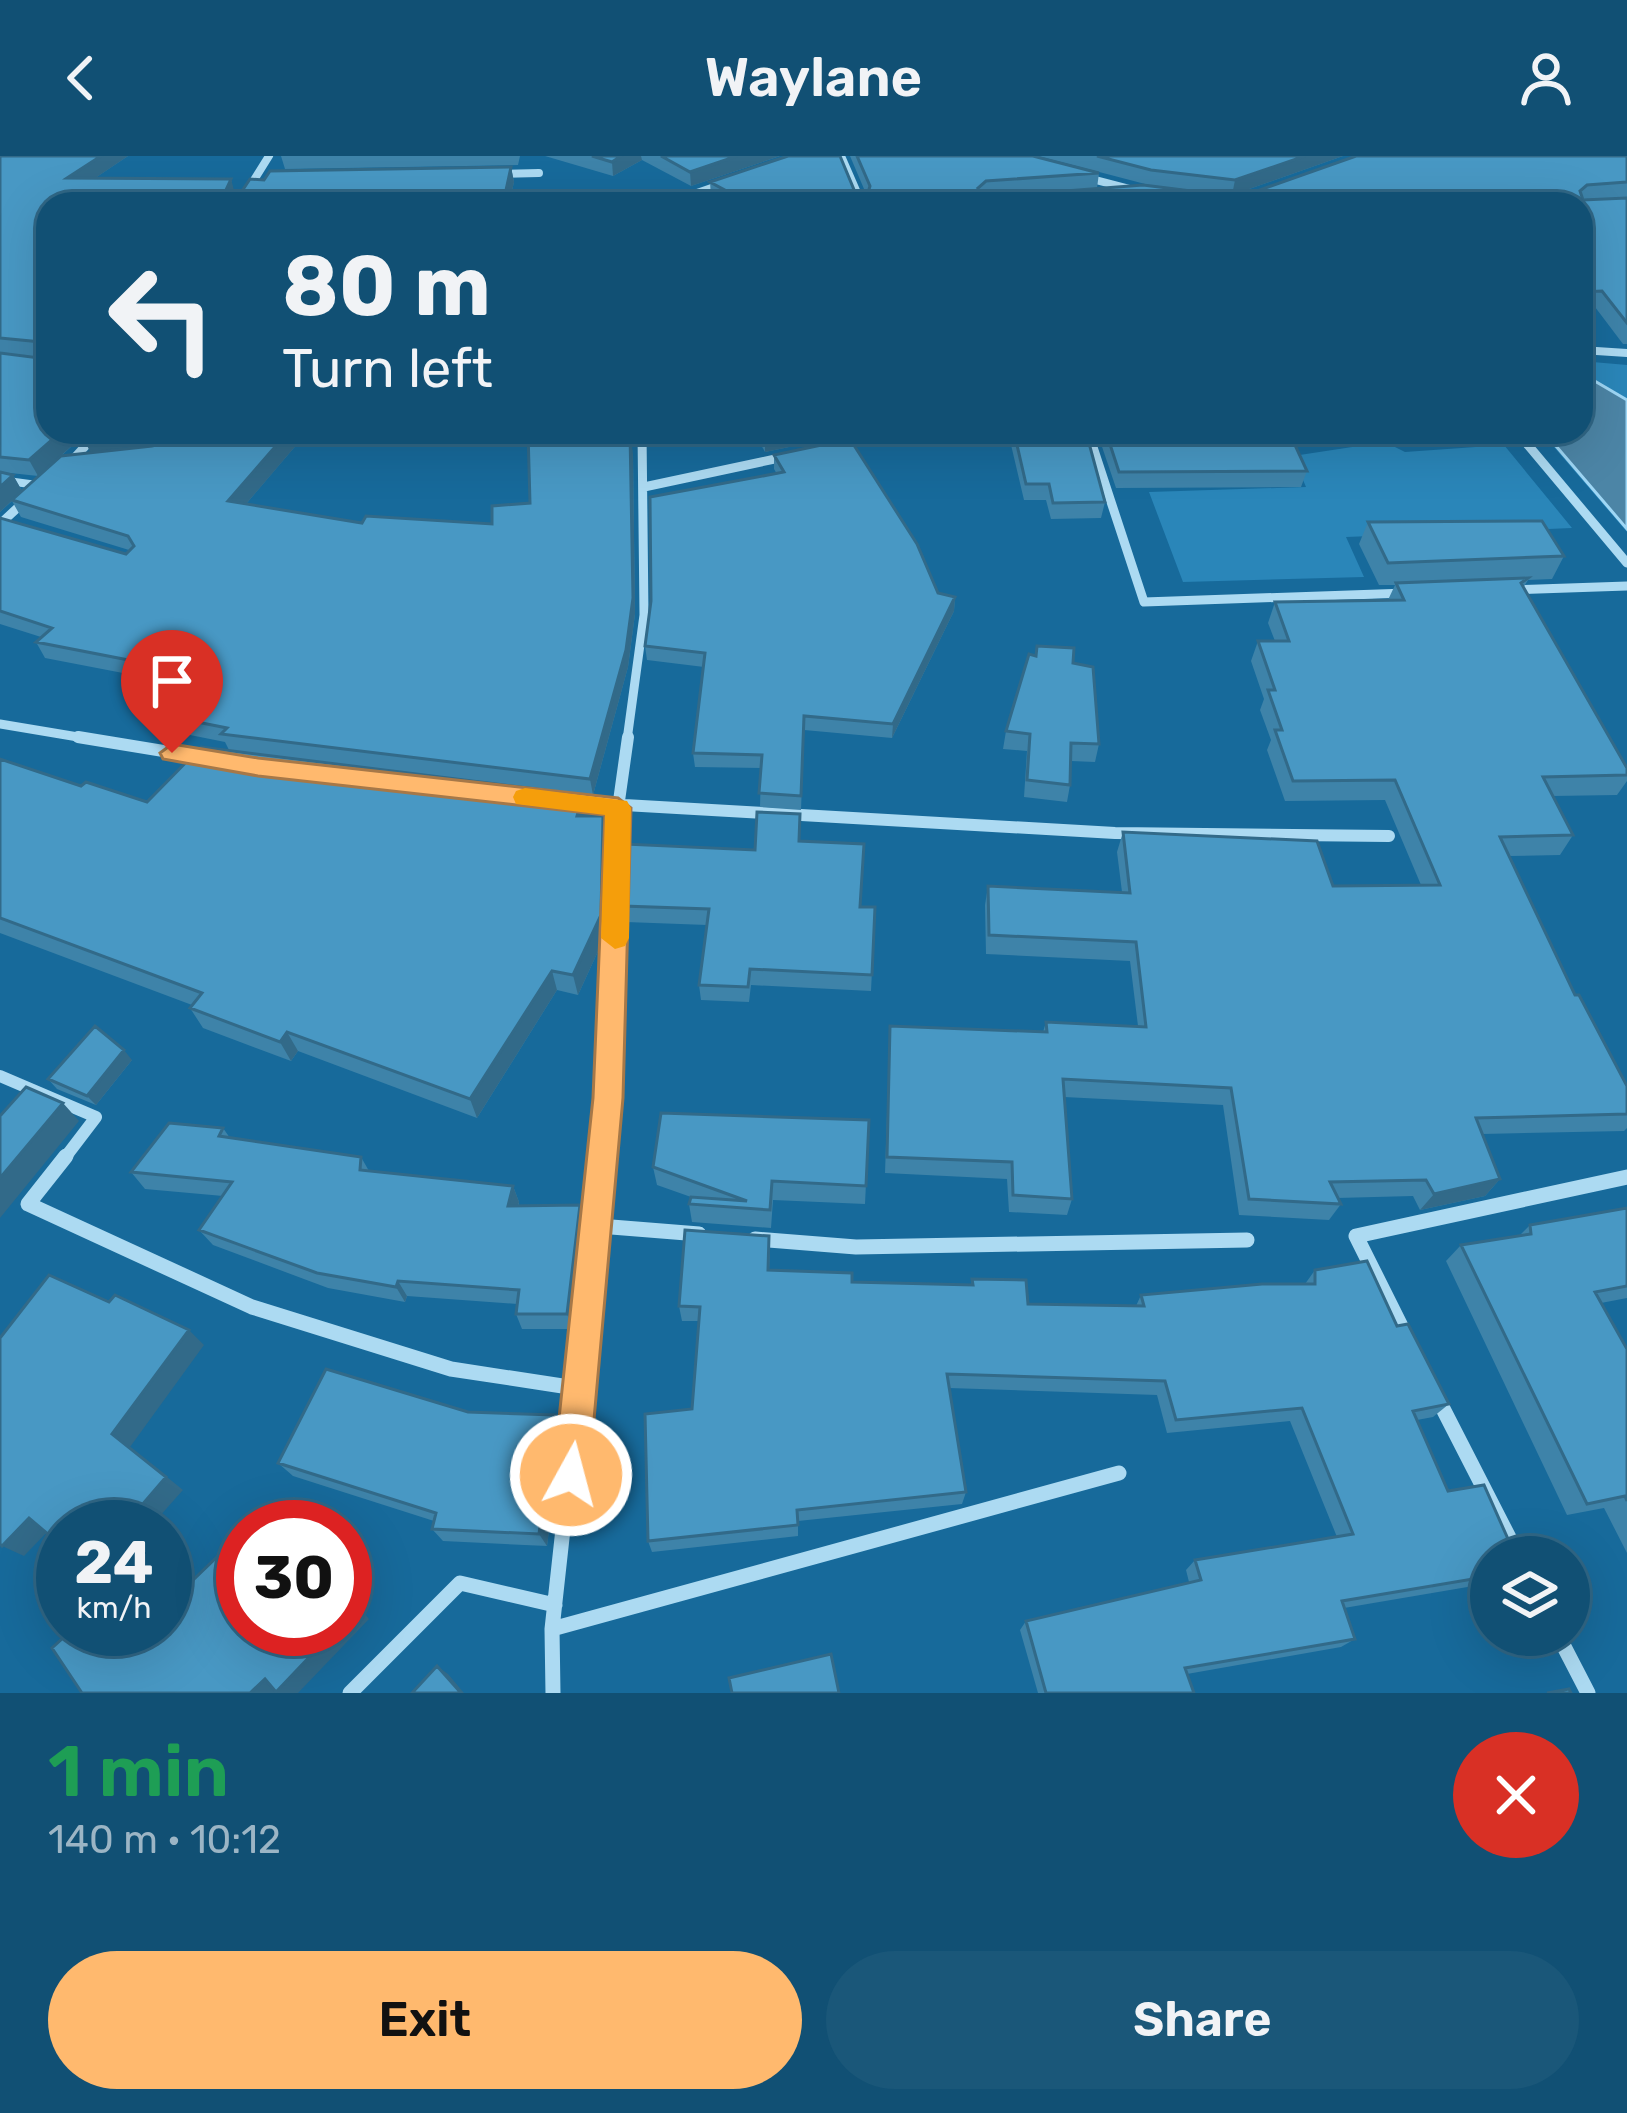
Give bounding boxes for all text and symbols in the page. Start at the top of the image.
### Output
icon: back [48,45,114,111]
icon: person [1513,45,1579,111]
text: Waylane [705,46,922,110]
text: 80 m [282,236,491,336]
icon: left [84,240,240,396]
text: Turn left [282,337,493,401]
pin [121,630,223,753]
icon: arrive [139,648,205,714]
position arrow [508,1412,634,1538]
speed limit sign: 30 [216,1500,372,1656]
text: 24 [74,1527,154,1598]
map controls [1470,1536,1590,1656]
button: layers [1470,1536,1590,1656]
text: km/h [77,1590,151,1626]
text: 1 min [48,1729,229,1814]
button: close [1453,1732,1579,1858]
text: 140 m · 10:12 [48,1817,281,1863]
button: Exit [48,1951,802,2089]
button: Share [826,1951,1579,2089]

